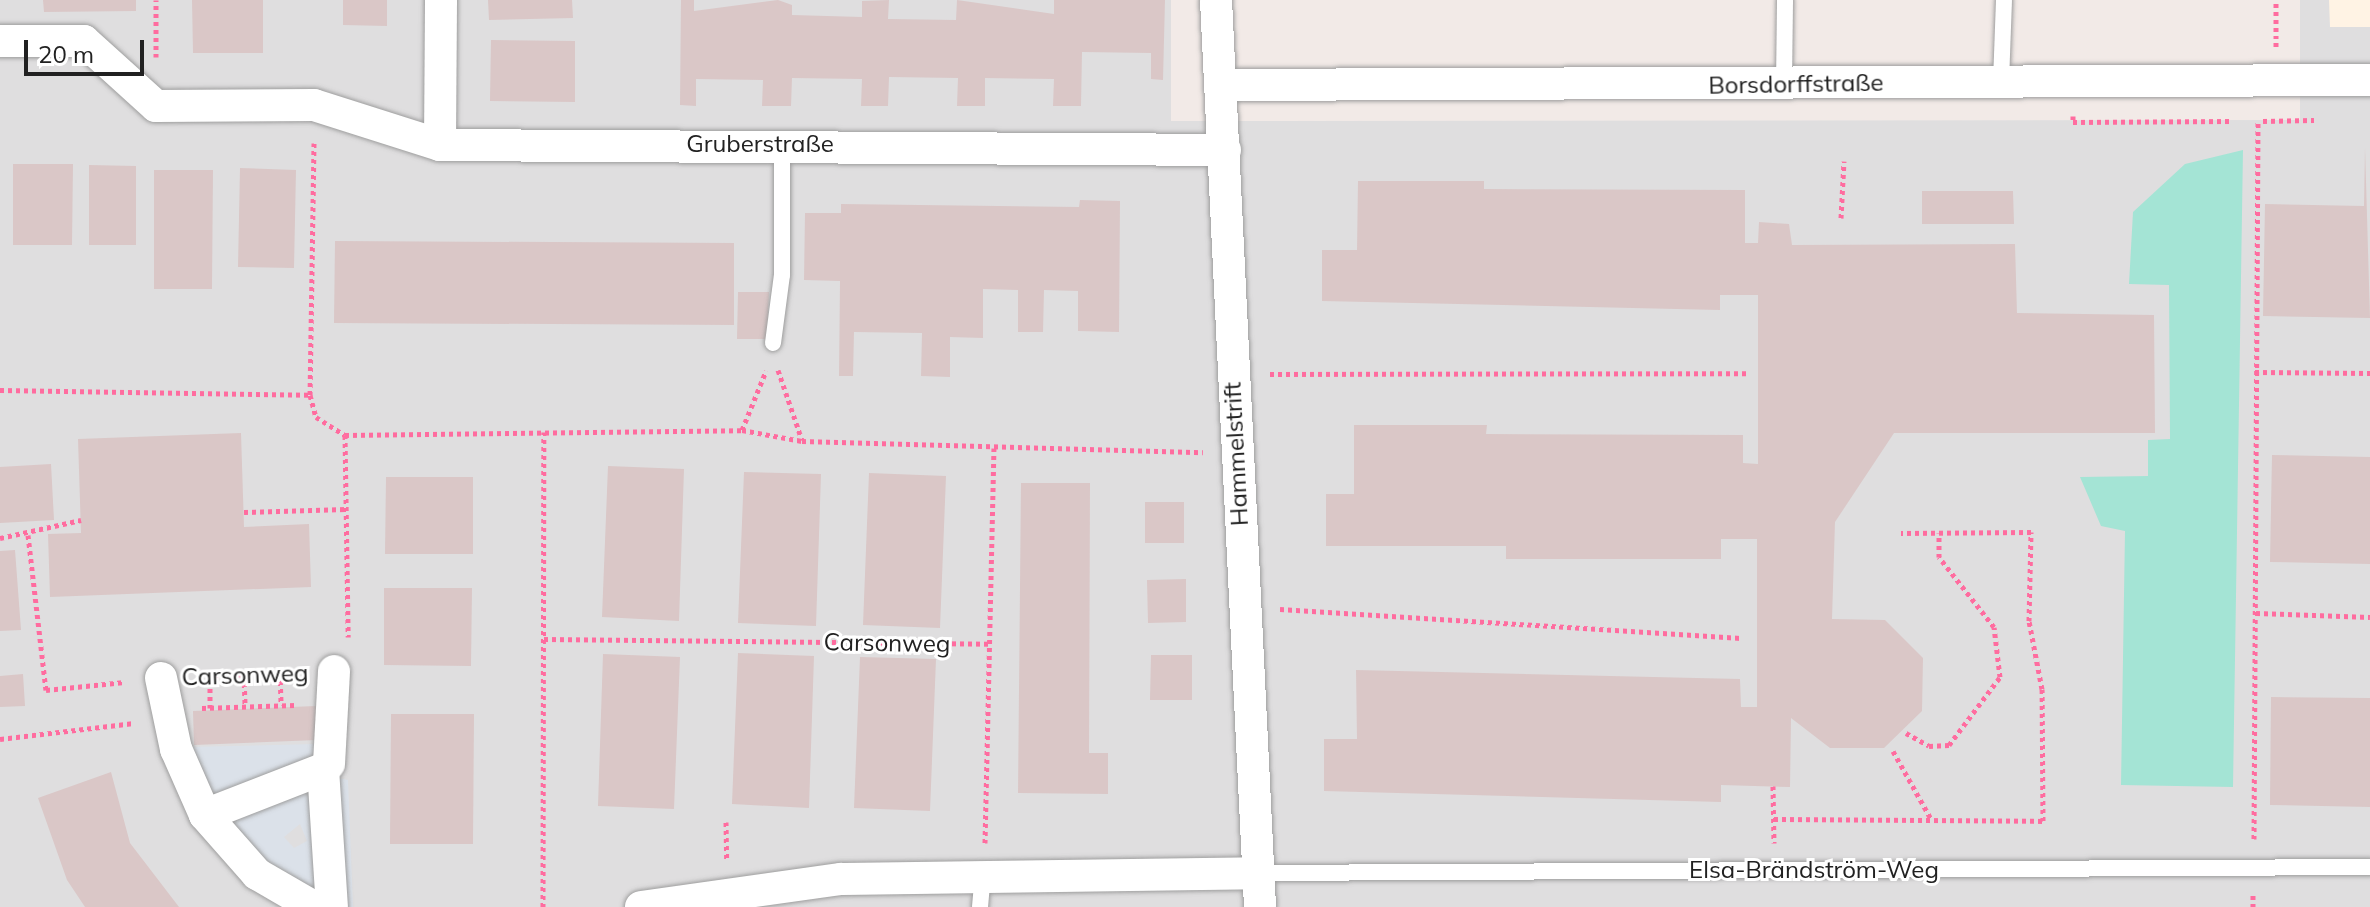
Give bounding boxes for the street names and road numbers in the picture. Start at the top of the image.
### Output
street label: Borsdorffstraße [1708,68,1884,100]
street label: Gruberstraße [686,130,834,158]
street label: Hammelstrift [1218,381,1254,527]
street label: Carsonweg [823,627,951,659]
street label: Carsonweg [181,658,309,692]
street label: Elsa-Brändström-Weg [1689,856,1939,884]

